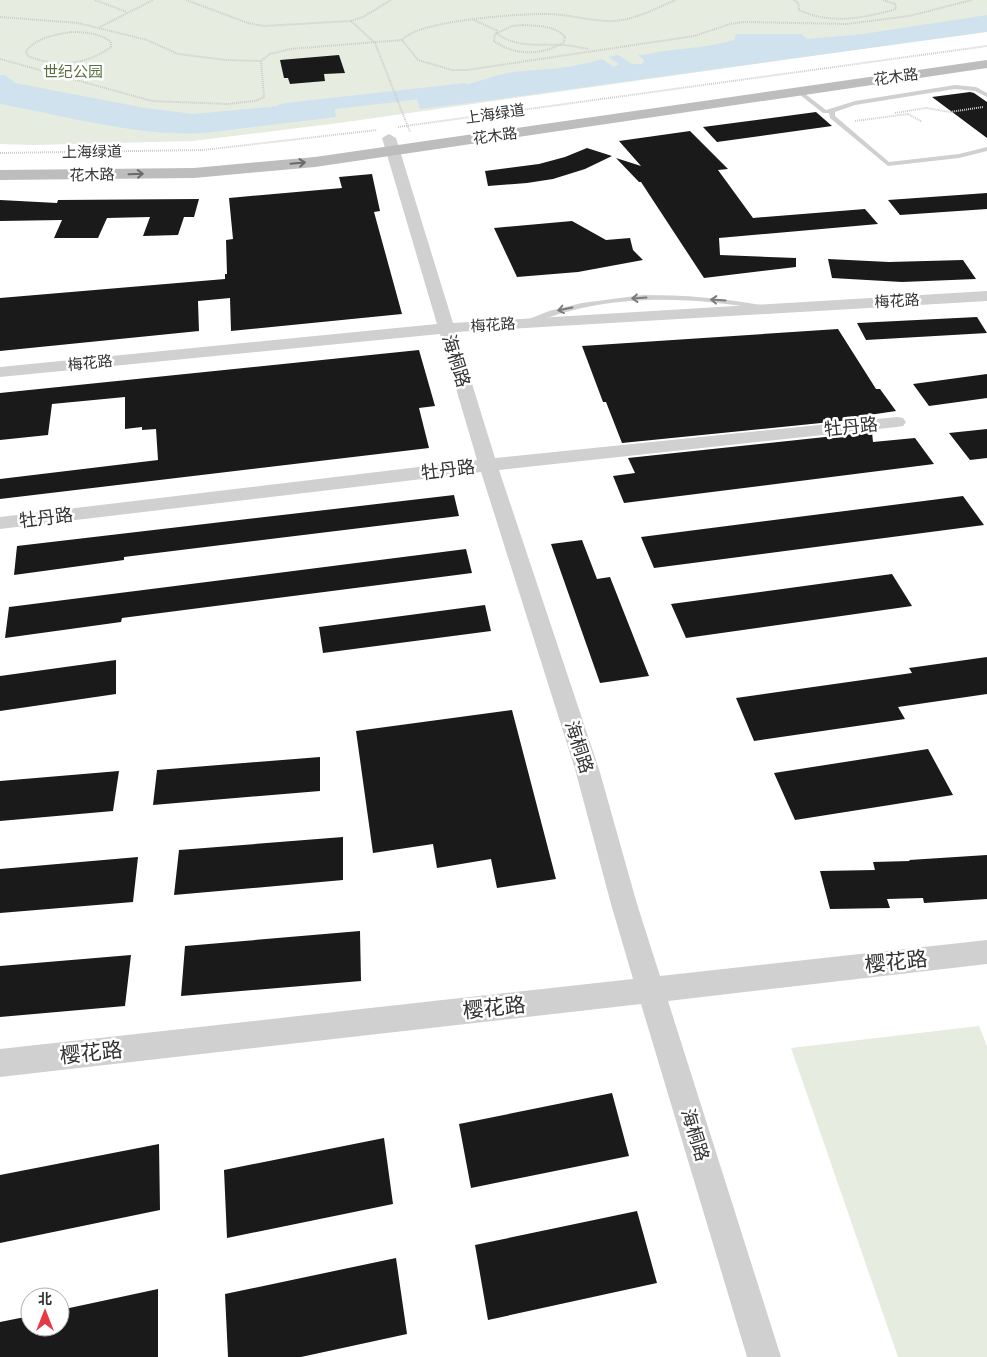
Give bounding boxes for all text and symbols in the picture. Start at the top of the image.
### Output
park label: 世纪公园 [43,62,103,83]
street label: 花木路 [872,64,920,91]
street label: 上海绿道 [464,100,526,129]
street label: 花木路 [471,123,519,150]
street label: 上海绿道 [62,141,122,164]
one-way arrow [290,159,306,168]
street label: 花木路 [69,165,115,186]
one-way arrow [128,169,144,179]
street label: 梅花路 [874,290,920,313]
one-way arrow [631,294,647,303]
one-way arrow [711,295,727,305]
one-way arrow [557,305,573,314]
street label: 梅花路 [470,313,516,338]
street label: 海桐路 [436,332,475,391]
street label: 梅花路 [67,351,114,376]
street label: 牡丹路 [823,412,879,443]
street label: 牡丹路 [420,455,476,486]
street label: 牡丹路 [18,503,74,534]
street label: 海桐路 [558,718,599,777]
street label: 樱花路 [863,944,929,980]
street label: 樱花路 [461,990,527,1026]
street label: 樱花路 [58,1035,124,1071]
street label: 海桐路 [675,1106,714,1165]
north arrow [20,1287,70,1337]
text: 北 [38,1290,52,1310]

